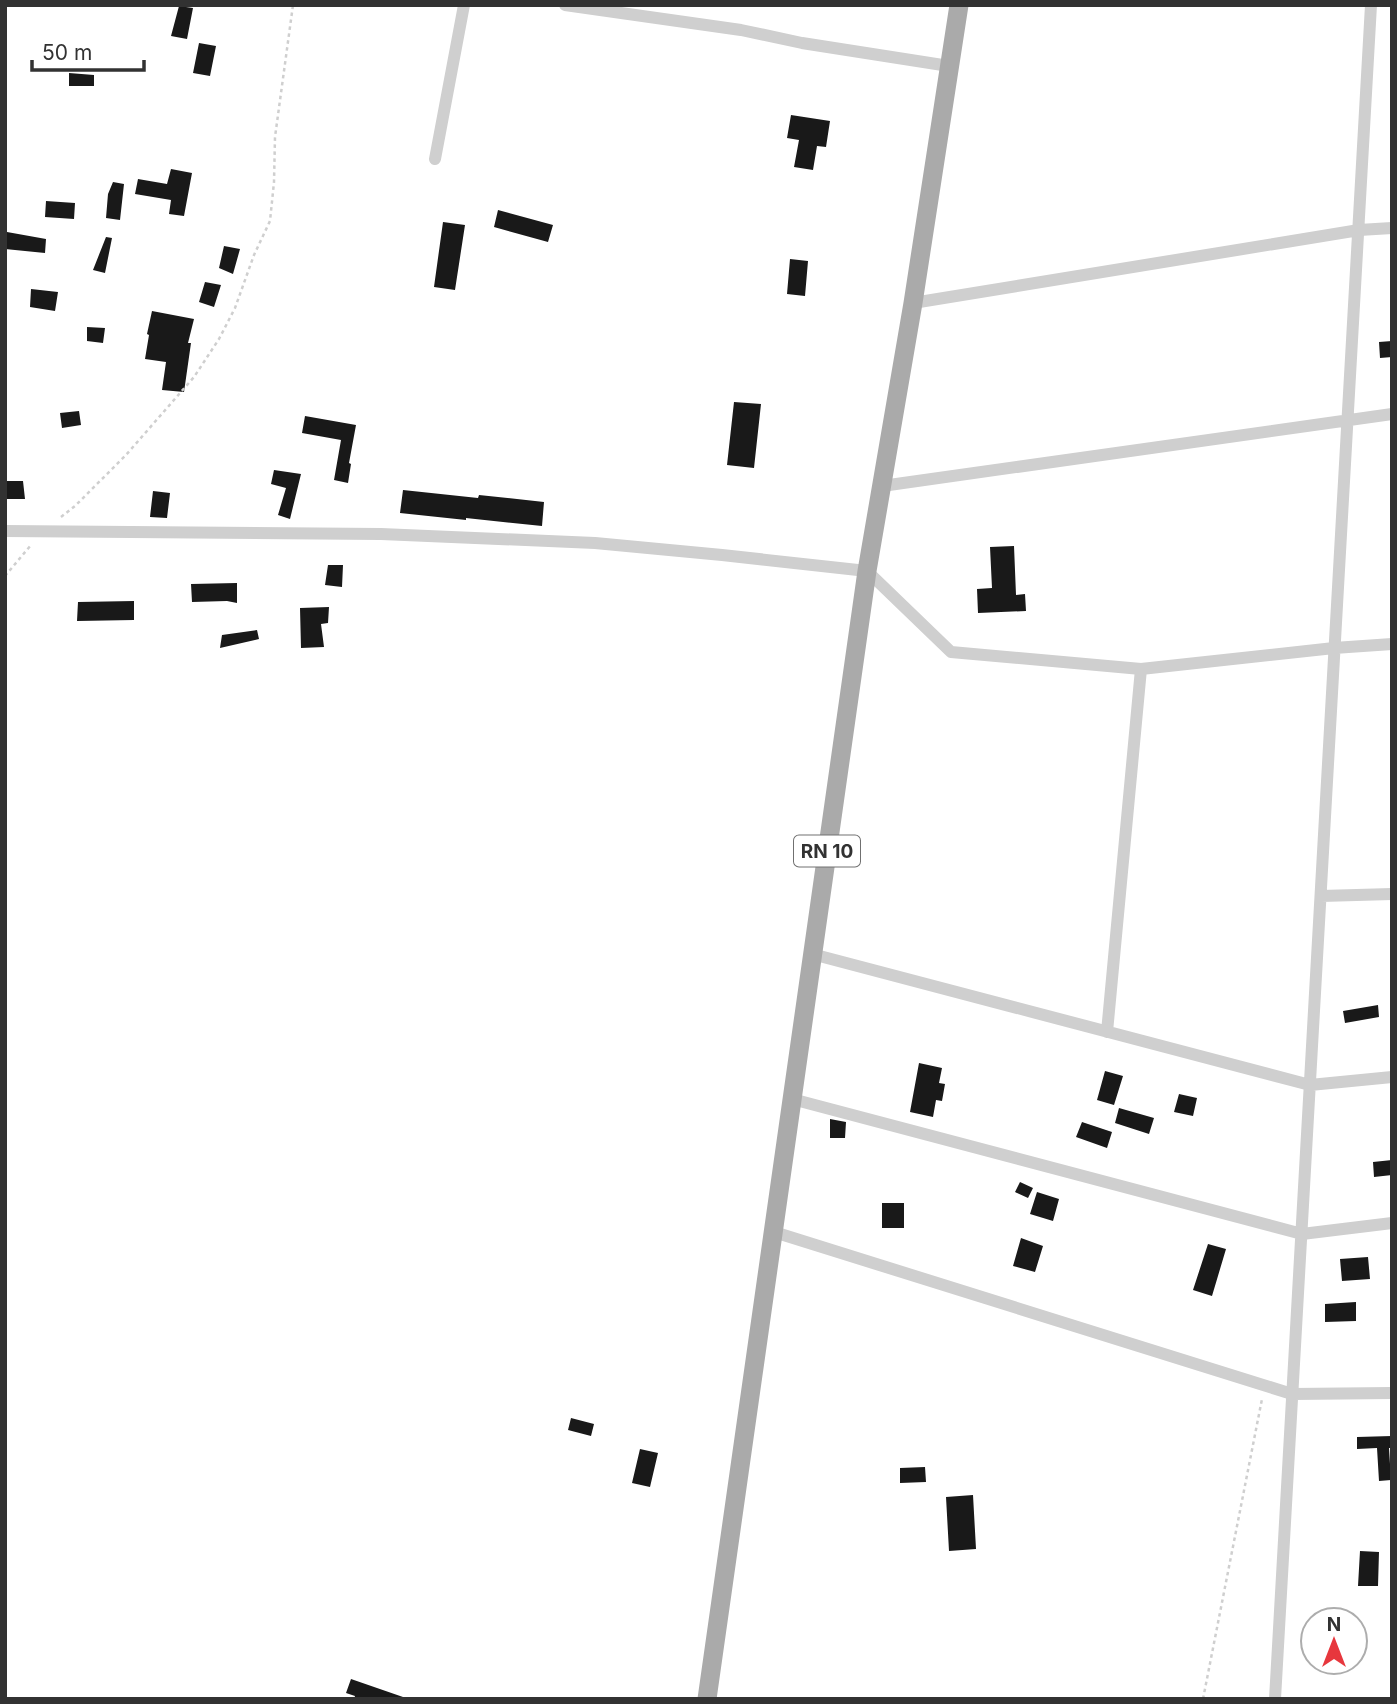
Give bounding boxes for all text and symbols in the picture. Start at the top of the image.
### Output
scale bar [32,28,144,72]
text: 50 m [42,40,92,65]
road number: RN 10 [794,836,860,866]
north arrow [1299,1606,1369,1676]
text: N [1327,1613,1341,1636]

